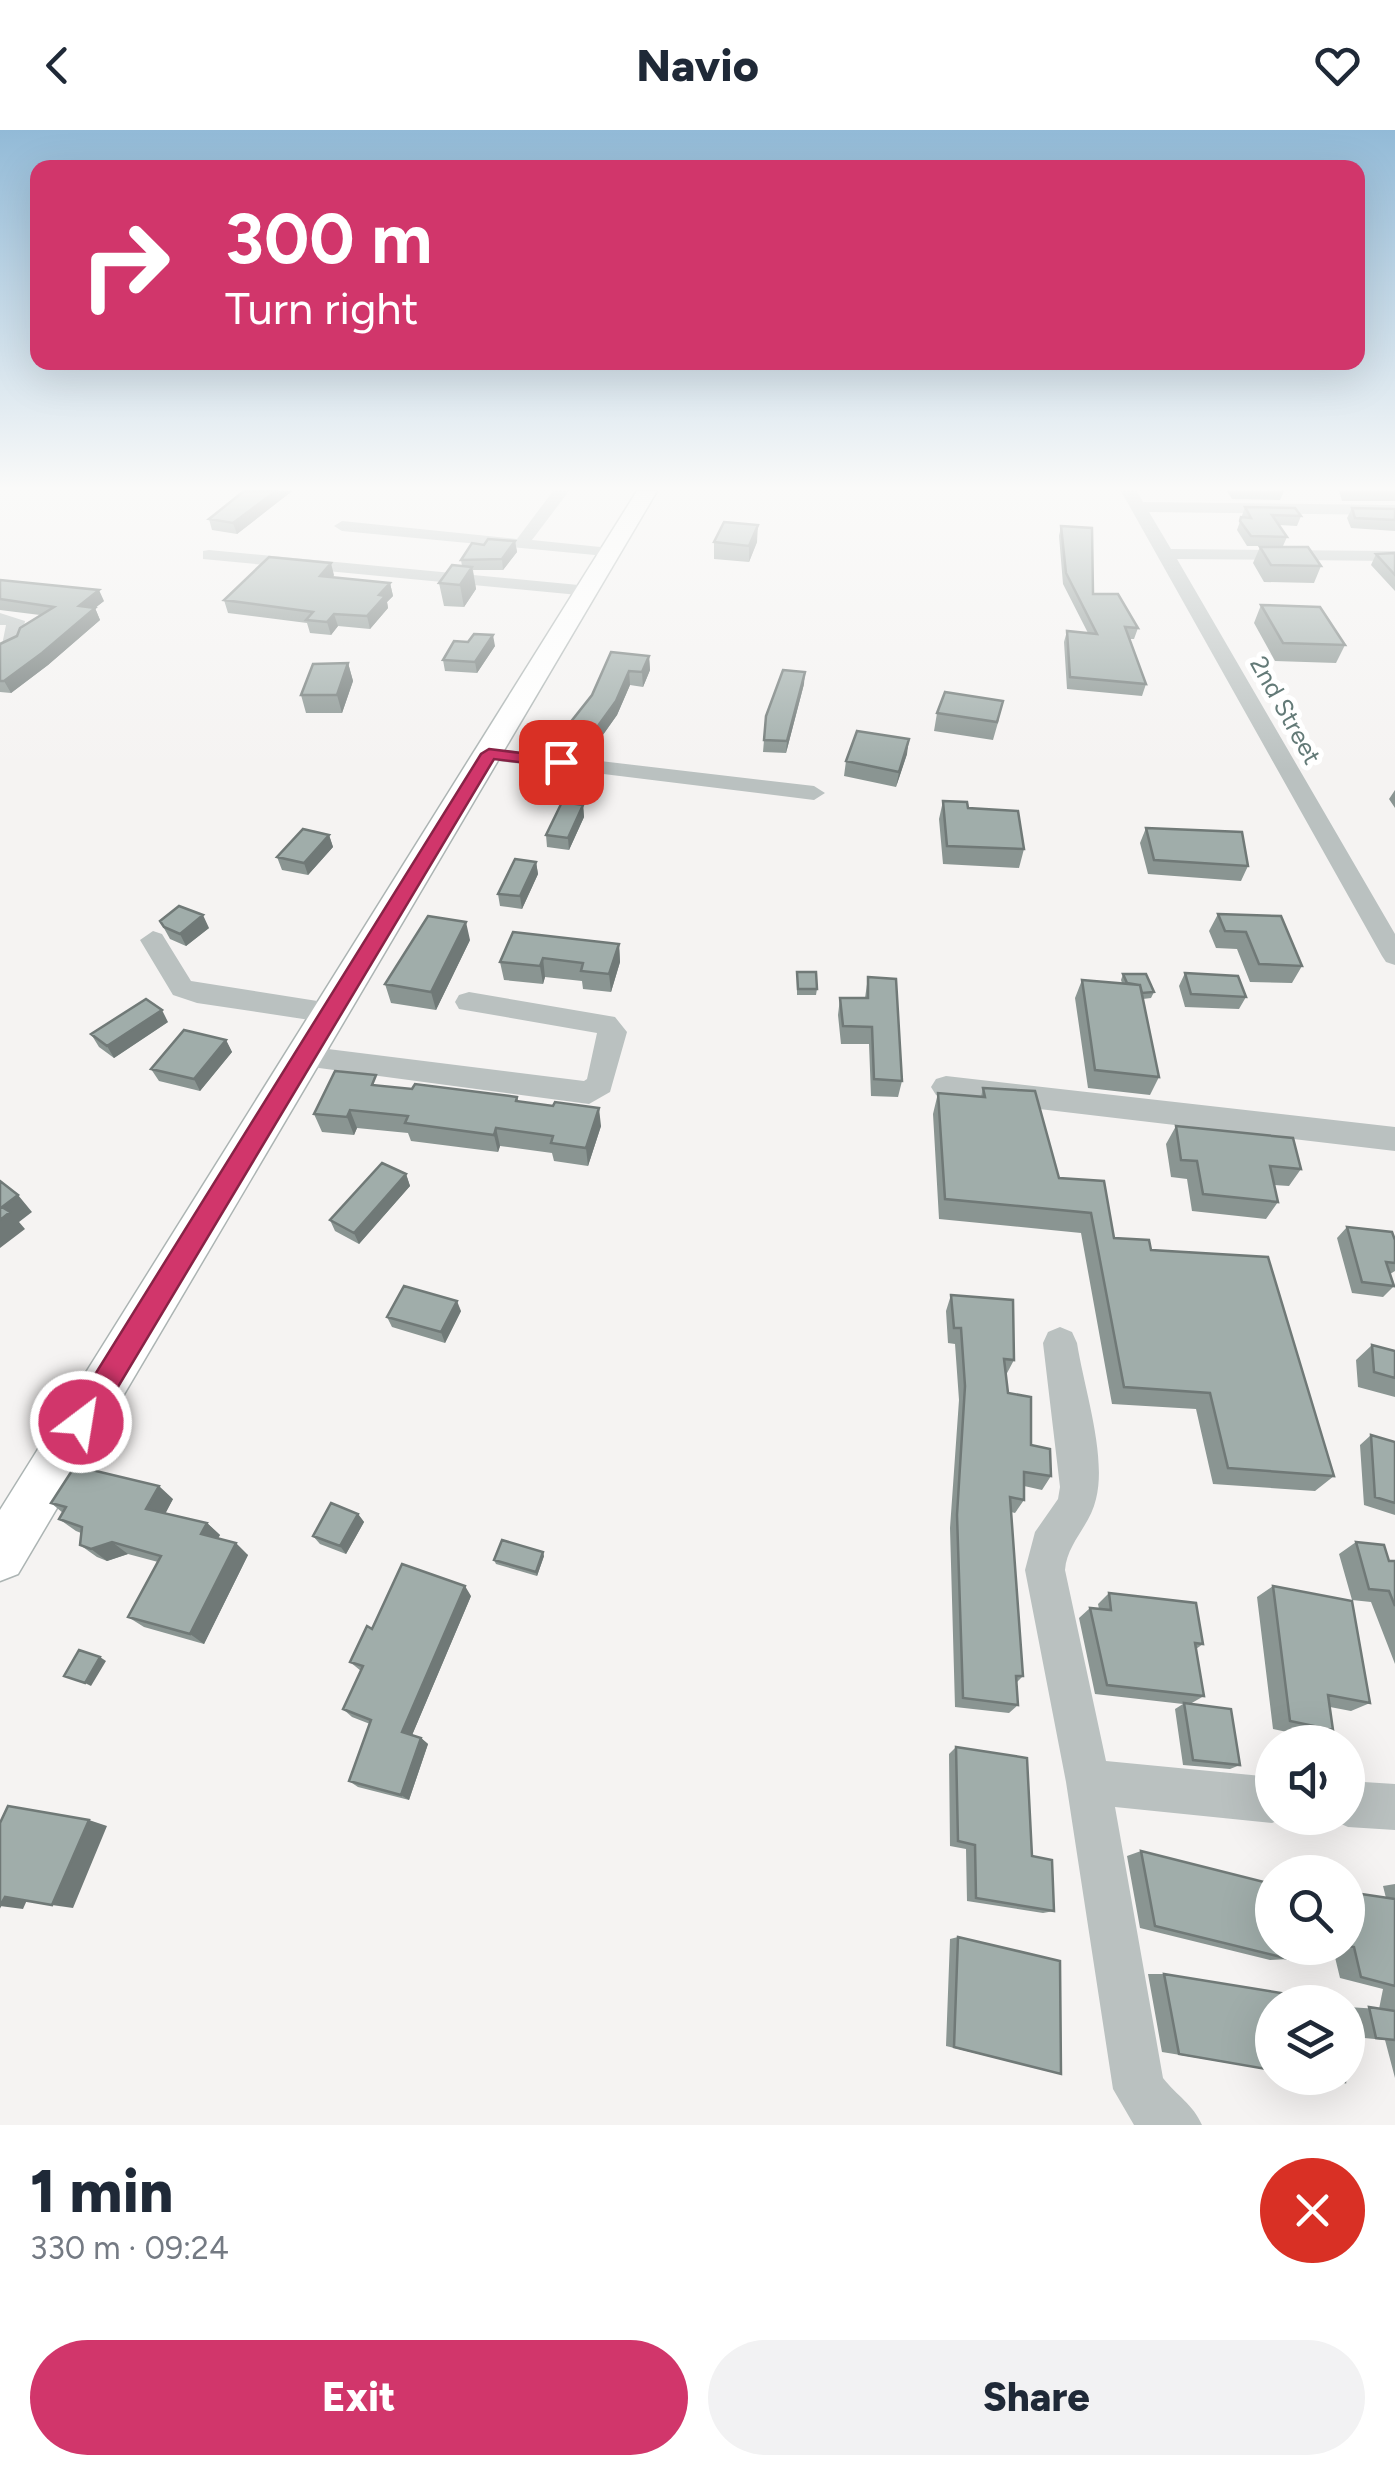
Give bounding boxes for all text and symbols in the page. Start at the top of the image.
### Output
icon: back [30,38,85,93]
text: Navio [636,38,759,92]
icon: heart [1310,38,1365,93]
text: 300 m [225,196,432,281]
icon: right [60,200,190,330]
text: Turn right [225,281,418,335]
street label: 2nd Street [1244,651,1328,769]
pin [519,720,604,805]
icon: arrive [534,735,589,790]
position arrow [29,1370,133,1474]
map controls [1255,1725,1365,2095]
button: sound [1255,1725,1365,1835]
button: search [1255,1855,1365,1965]
button: layers [1255,1985,1365,2095]
text: 1 min [30,2155,173,2227]
button: close [1260,2158,1365,2263]
text: 330 m · 09:24 [30,2229,229,2267]
button: Exit [30,2340,688,2455]
button: Share [708,2340,1365,2455]

